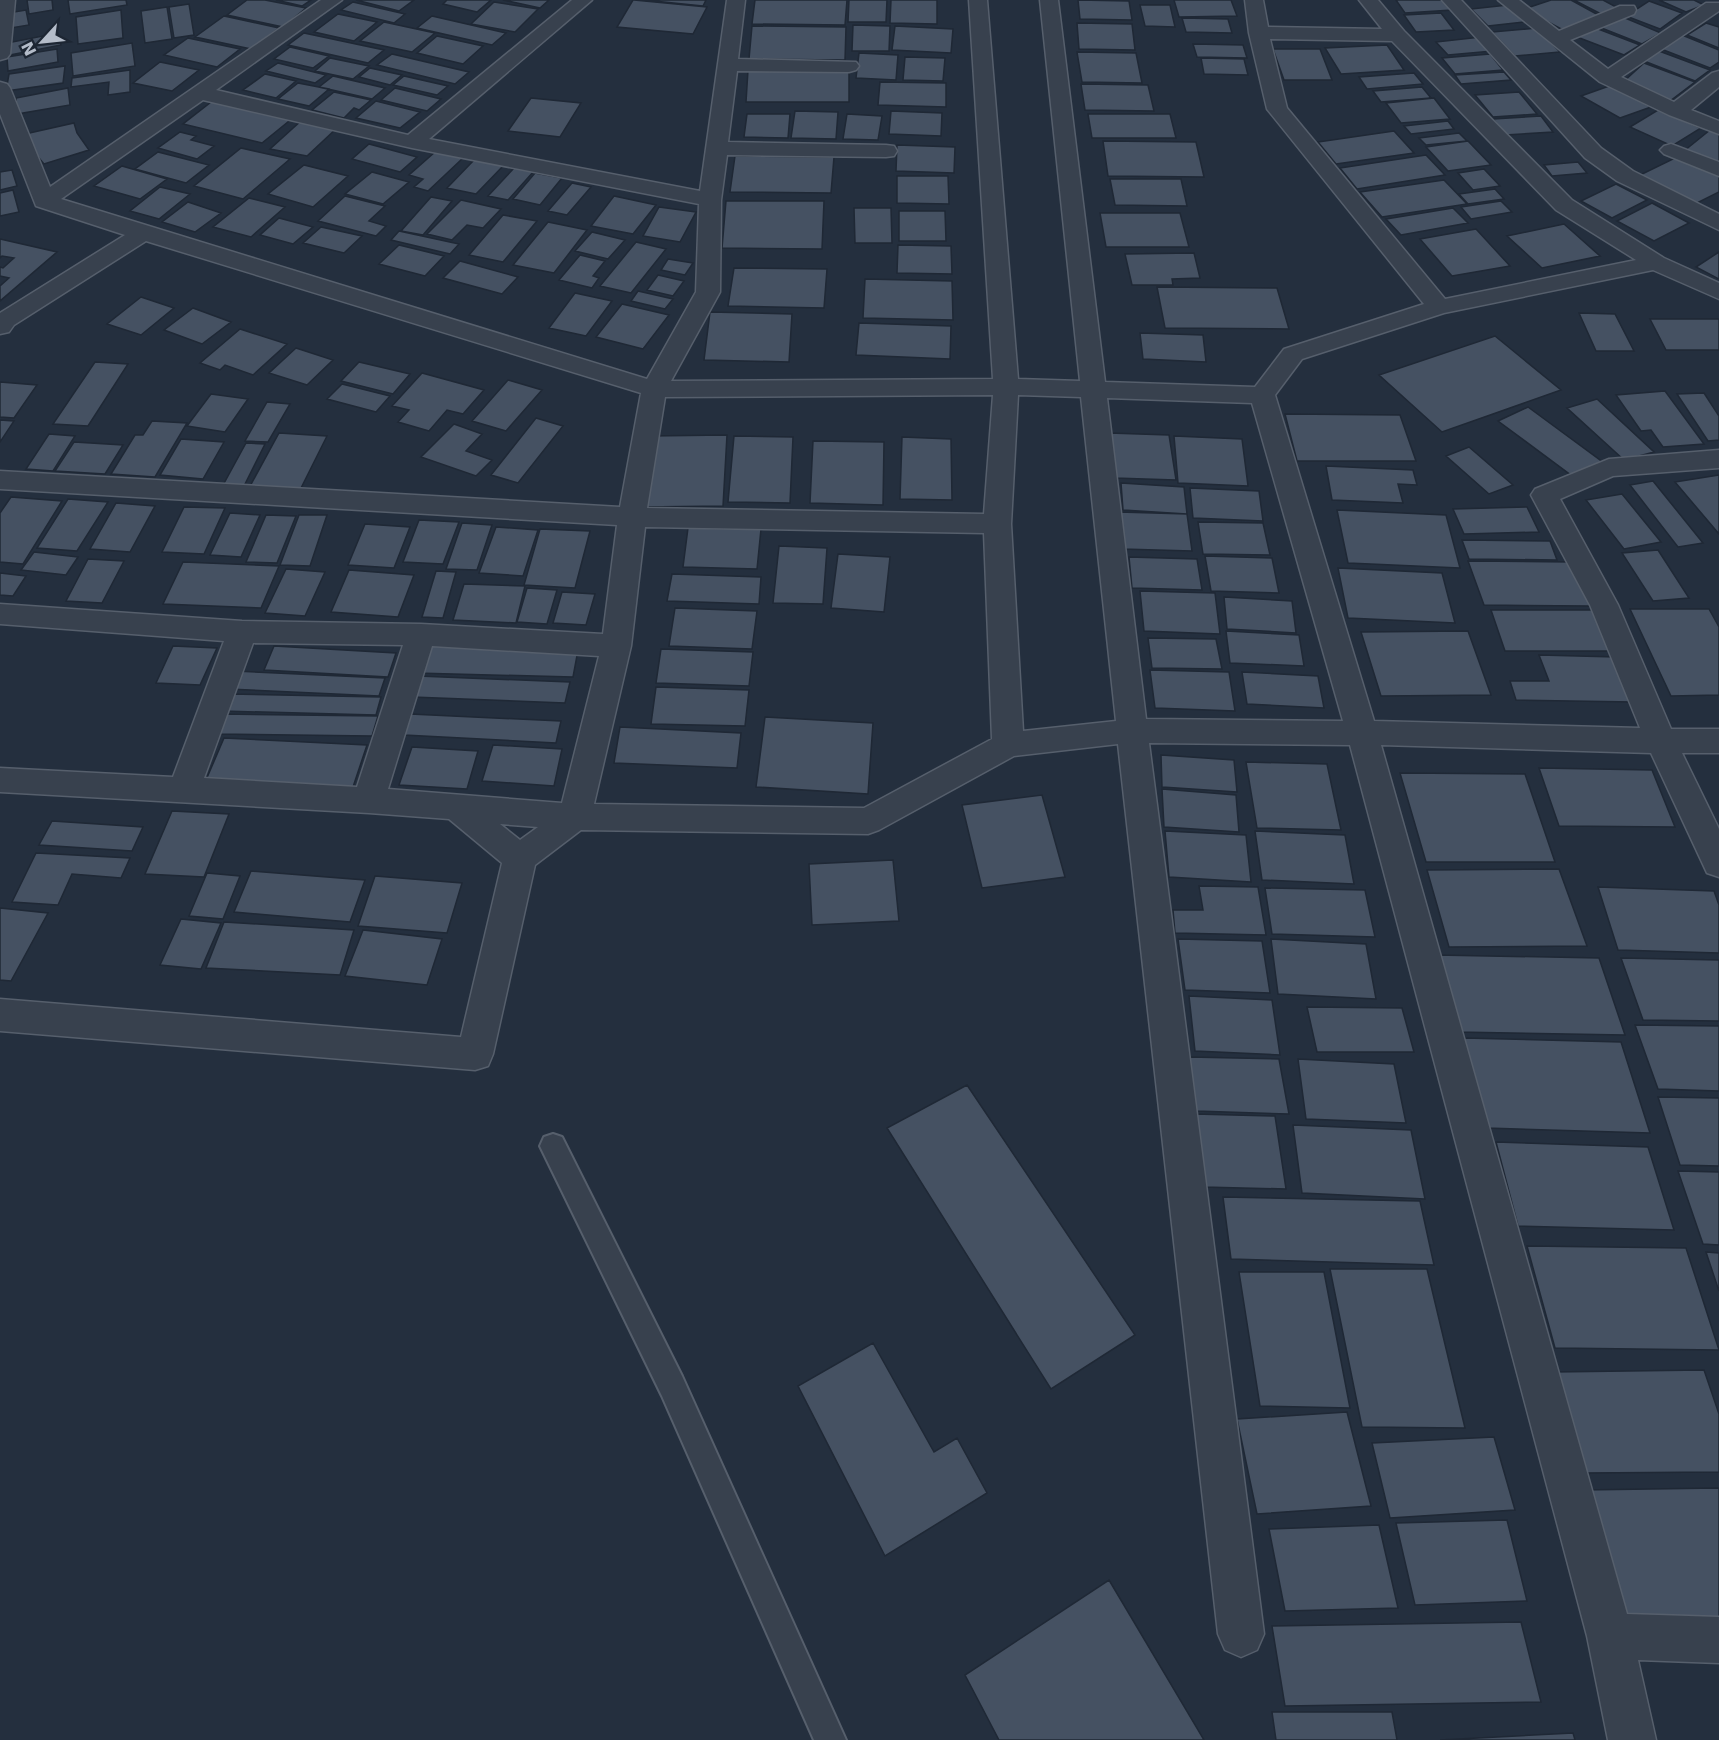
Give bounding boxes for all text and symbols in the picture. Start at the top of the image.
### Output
north arrow [12,12,72,72]
text: N [18,38,41,59]

